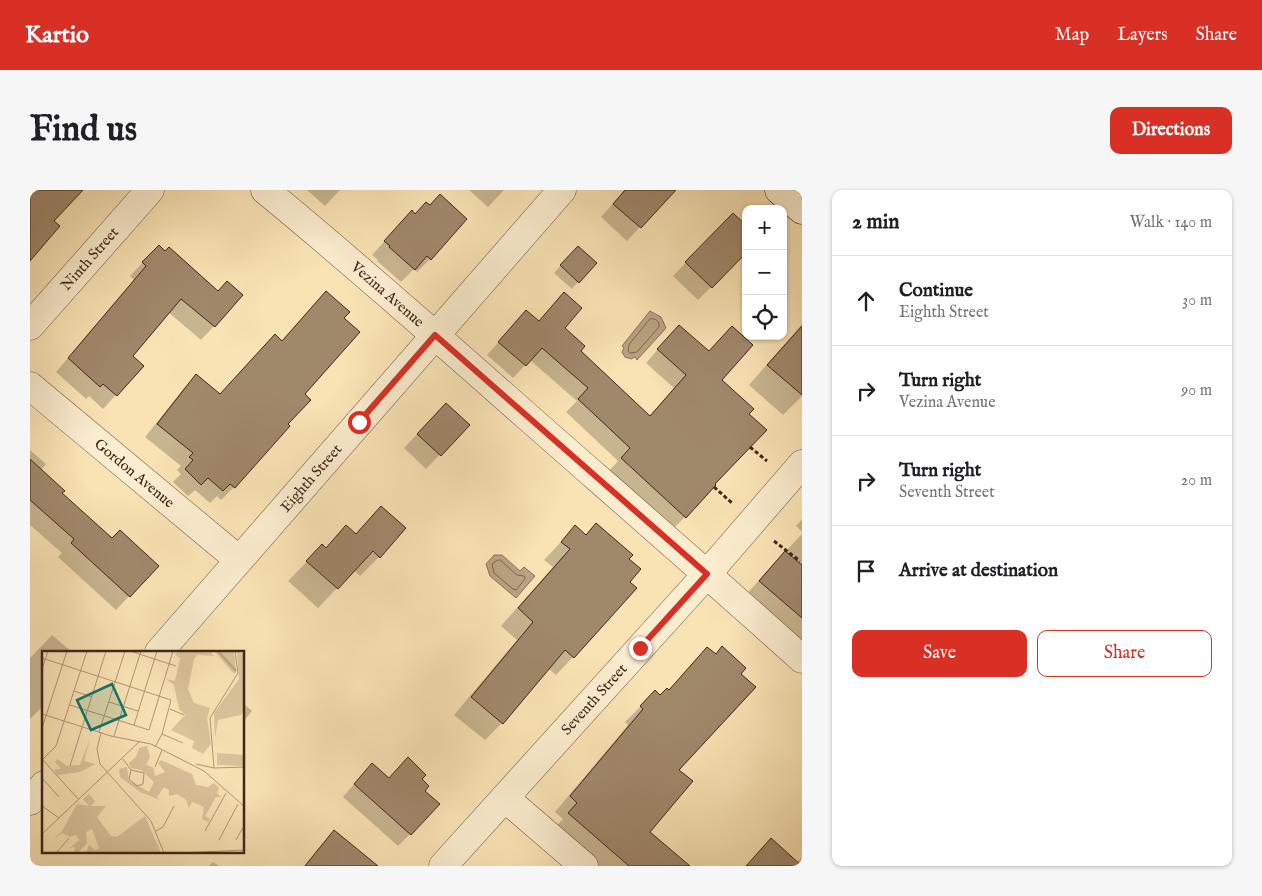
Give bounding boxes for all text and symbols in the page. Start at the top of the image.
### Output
text: Kartio [25,20,89,51]
text: Map [1055,24,1089,47]
text: Layers [1117,24,1168,47]
text: Share [1196,24,1237,47]
button: Directions [1110,107,1232,154]
text: Find us [30,108,137,153]
map controls [742,205,787,340]
button: + [742,205,787,250]
text: 2 min [852,209,899,236]
text: Walk · 140 m [1130,213,1212,233]
street label: Ninth Street [56,223,123,294]
button: − [742,250,787,295]
street label: Vezina Avenue [347,257,428,331]
text: Continue [899,279,973,303]
icon: ahead [852,287,880,315]
text: 30 m [1182,291,1212,311]
button: locate [742,295,787,340]
text: Eighth Street [899,303,989,323]
text: Turn right [899,369,981,393]
icon: right [852,377,880,405]
text: 90 m [1181,381,1212,401]
text: Vezina Avenue [899,393,996,413]
route start [348,411,371,434]
street label: Gordon Avenue [91,434,179,512]
street label: Eighth Street [276,440,346,516]
text: Turn right [899,459,981,483]
icon: right [852,467,880,495]
text: 20 m [1181,471,1212,491]
text: Seventh Street [899,483,995,503]
icon: arrive [852,557,880,585]
text: Arrive at destination [899,559,1058,583]
button: Save [852,630,1027,677]
button: Share [1037,630,1212,677]
route end [629,637,652,660]
inset map [42,651,245,854]
street label: Seventh Street [557,659,631,739]

